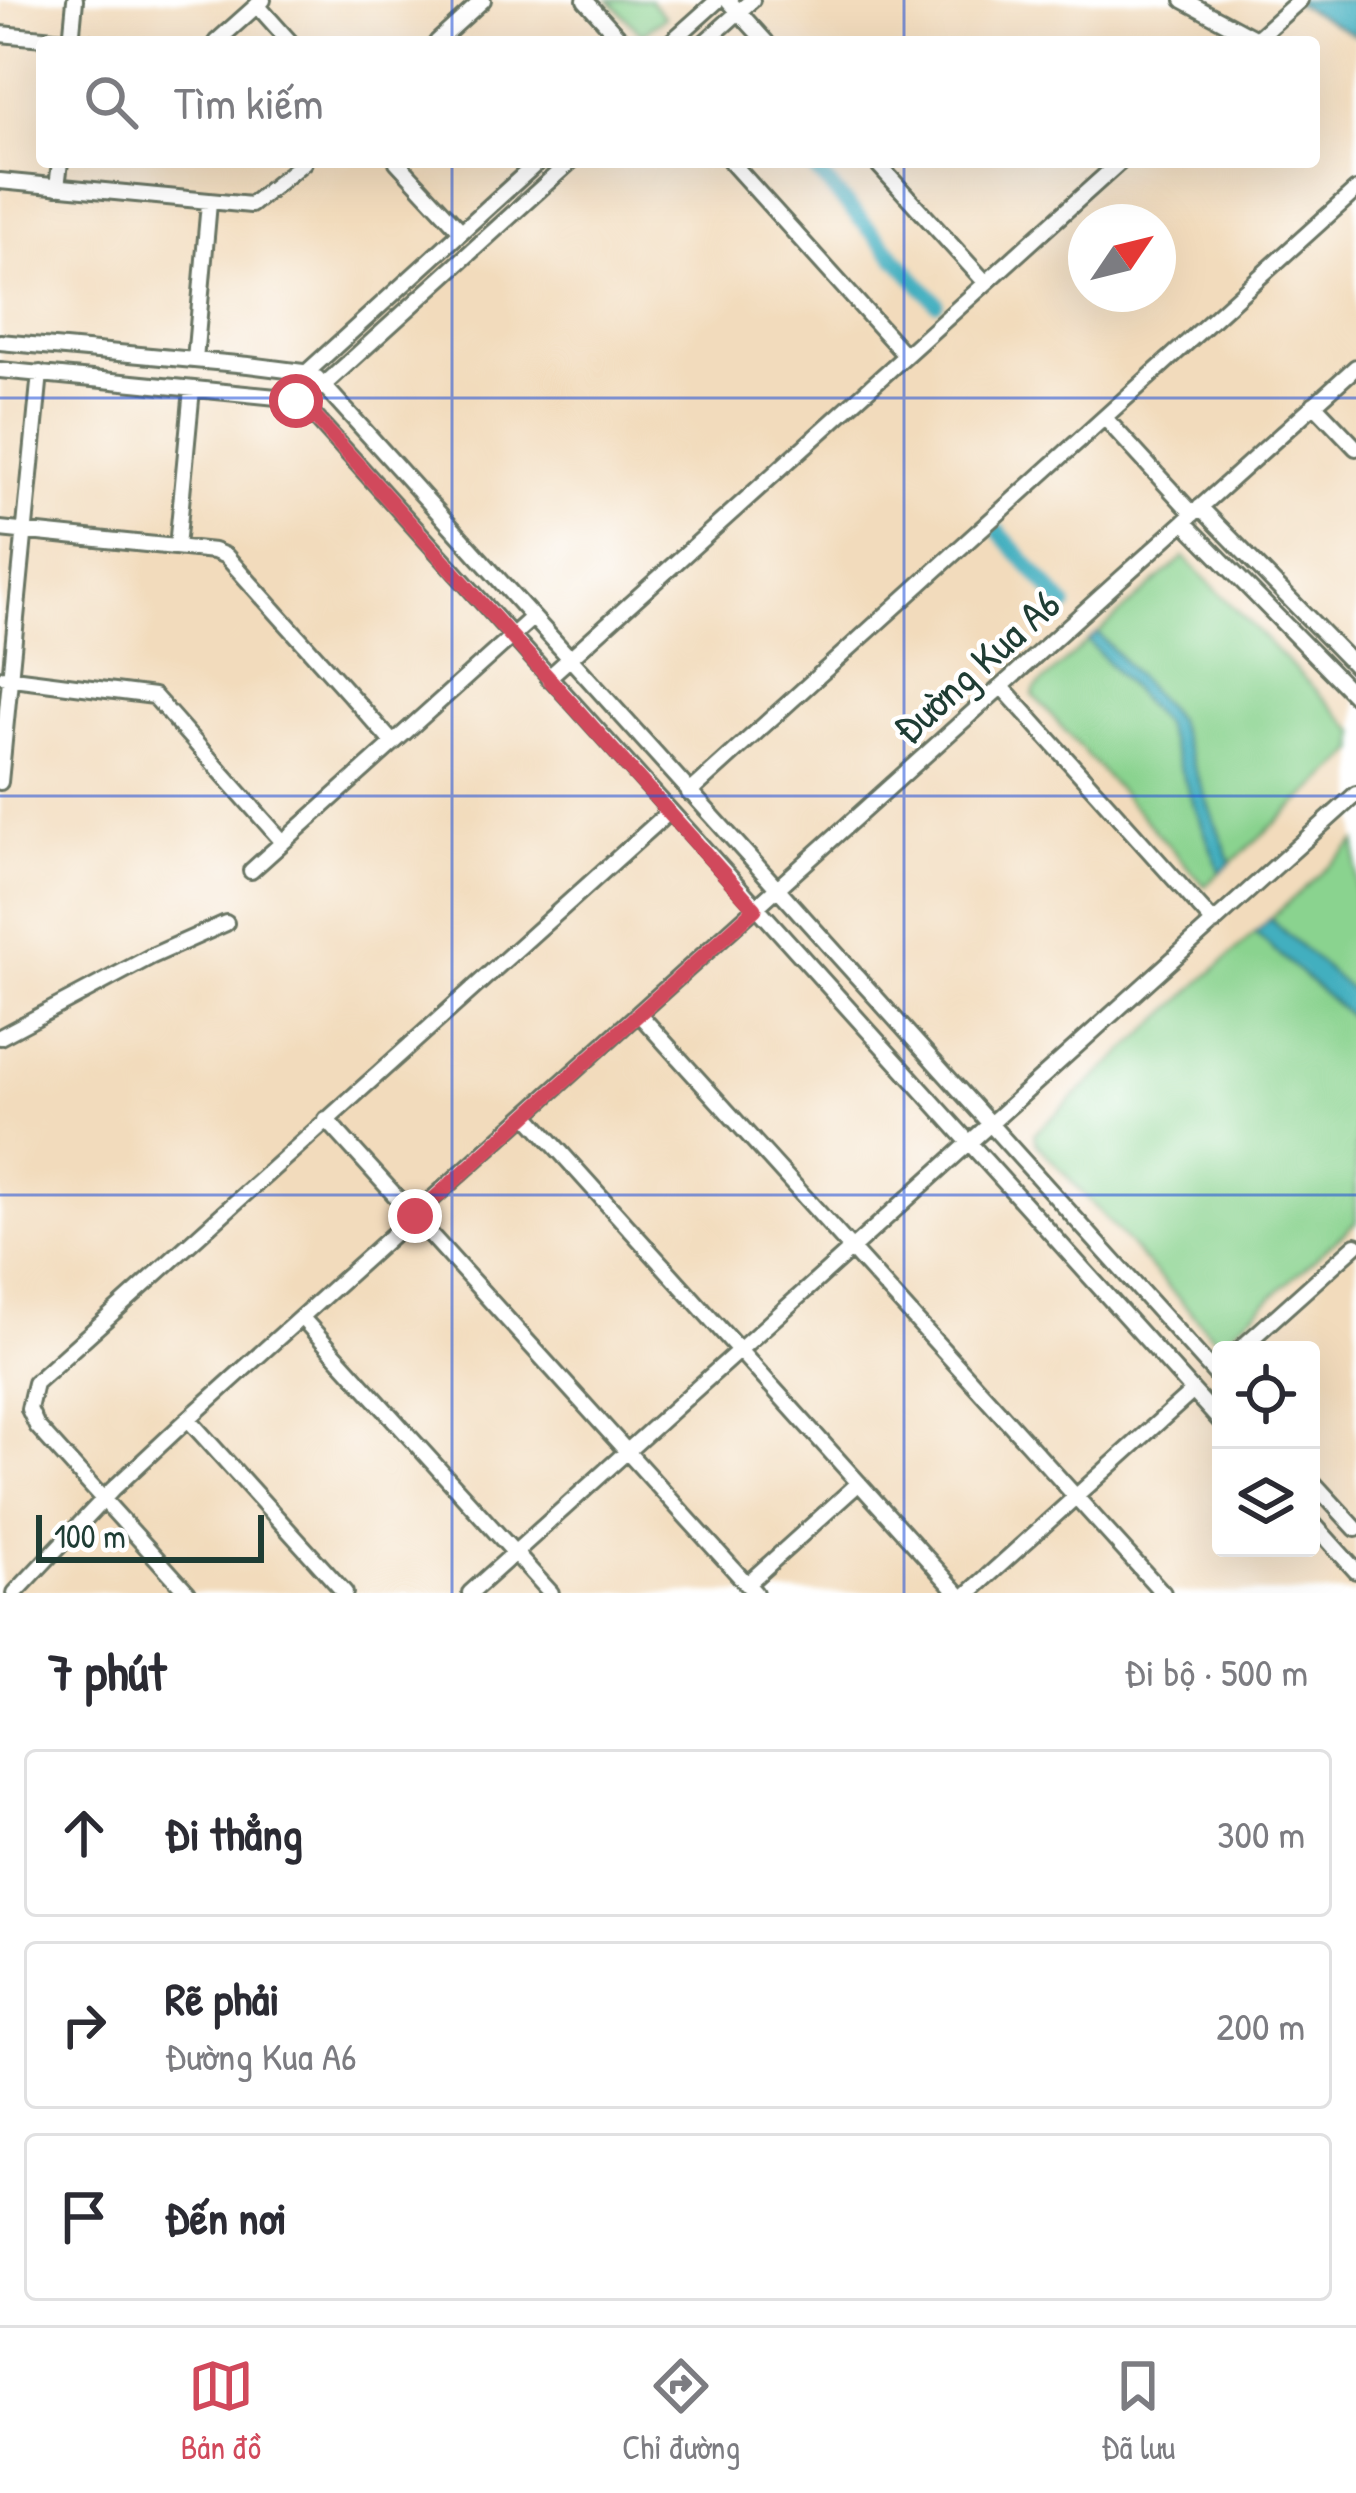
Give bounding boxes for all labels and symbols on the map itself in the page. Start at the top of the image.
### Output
north arrow [1068,204,1176,312]
route start [269,374,323,428]
street label: Đường Kua A6 [880,575,1071,756]
route end [388,1189,442,1243]
scale bar [36,1509,264,1562]

